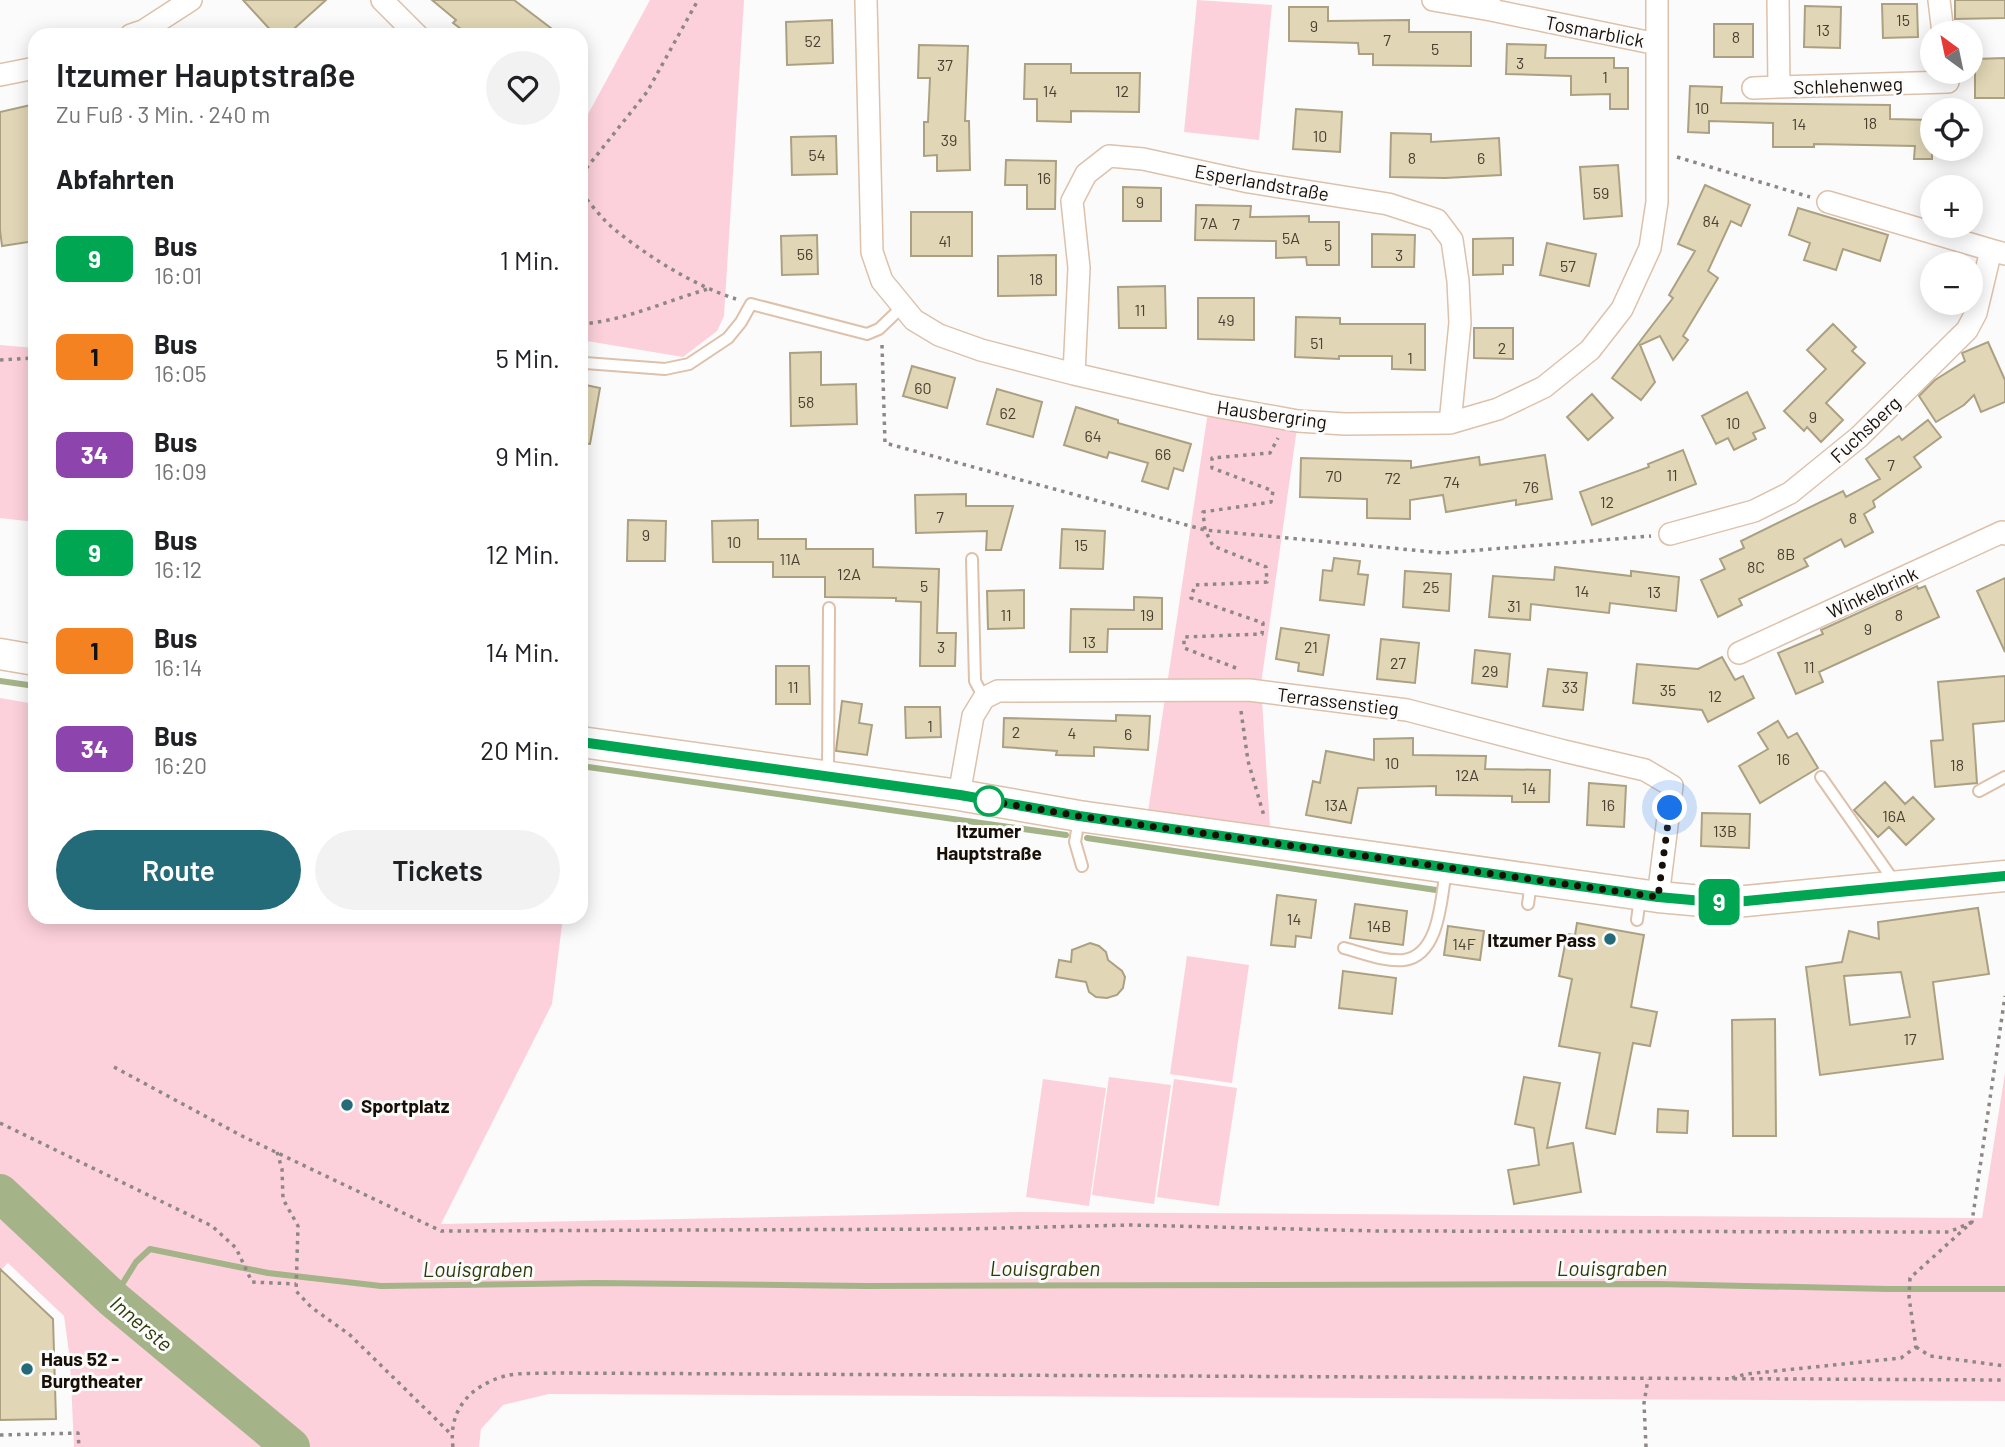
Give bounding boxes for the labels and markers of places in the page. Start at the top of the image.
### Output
marker: Itzumer Hauptstraße [974,786,1004,816]
place label: Itzumer Hauptstraße [936,819,1042,864]
place label: Itzumer Pass [1487,928,1596,951]
marker: Itzumer Pass [1602,931,1618,947]
place label: Sportplatz [361,1094,450,1117]
marker: Sportplatz [339,1097,355,1113]
place label: Haus 52 - Burgtheater [41,1347,144,1392]
marker: Haus 52 - Burgtheater [19,1361,35,1377]

